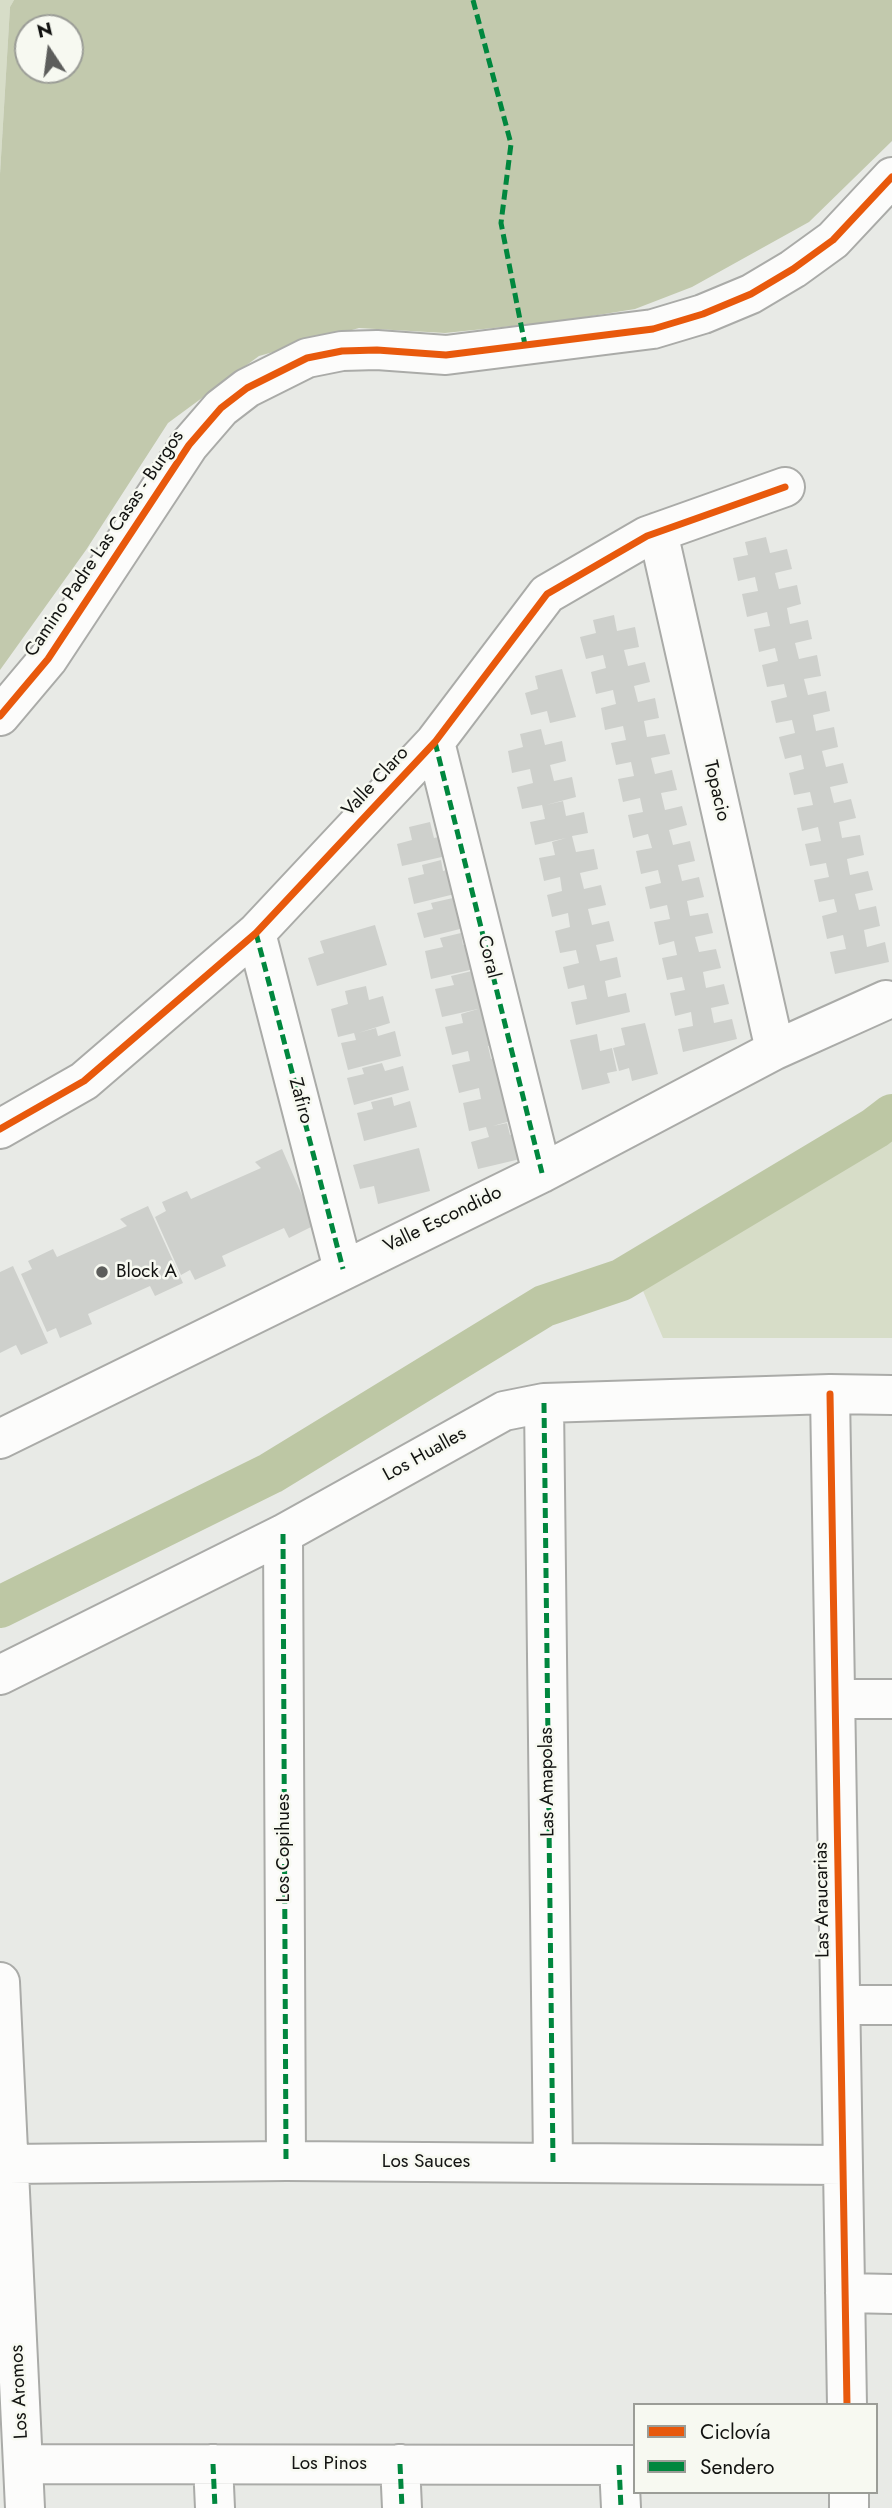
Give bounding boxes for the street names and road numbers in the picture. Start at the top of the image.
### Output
street label: Camino Padre Las Casas - Burgos [21,426,189,662]
street label: Valle Claro [338,742,414,822]
street label: Topacio [698,758,734,824]
street label: Coral [472,933,504,981]
street label: Zafiro [283,1076,317,1126]
street label: Valle Escondido [380,1182,506,1258]
street label: Los Hualles [380,1423,470,1487]
street label: Las Amapolas [536,1727,560,1837]
street label: Los Copihues [273,1794,295,1902]
street label: Las Araucarias [811,1842,835,1958]
street label: Los Sauces [382,2151,470,2173]
street label: Los Aromos [6,2344,34,2440]
street label: Los Pinos [291,2453,367,2475]

